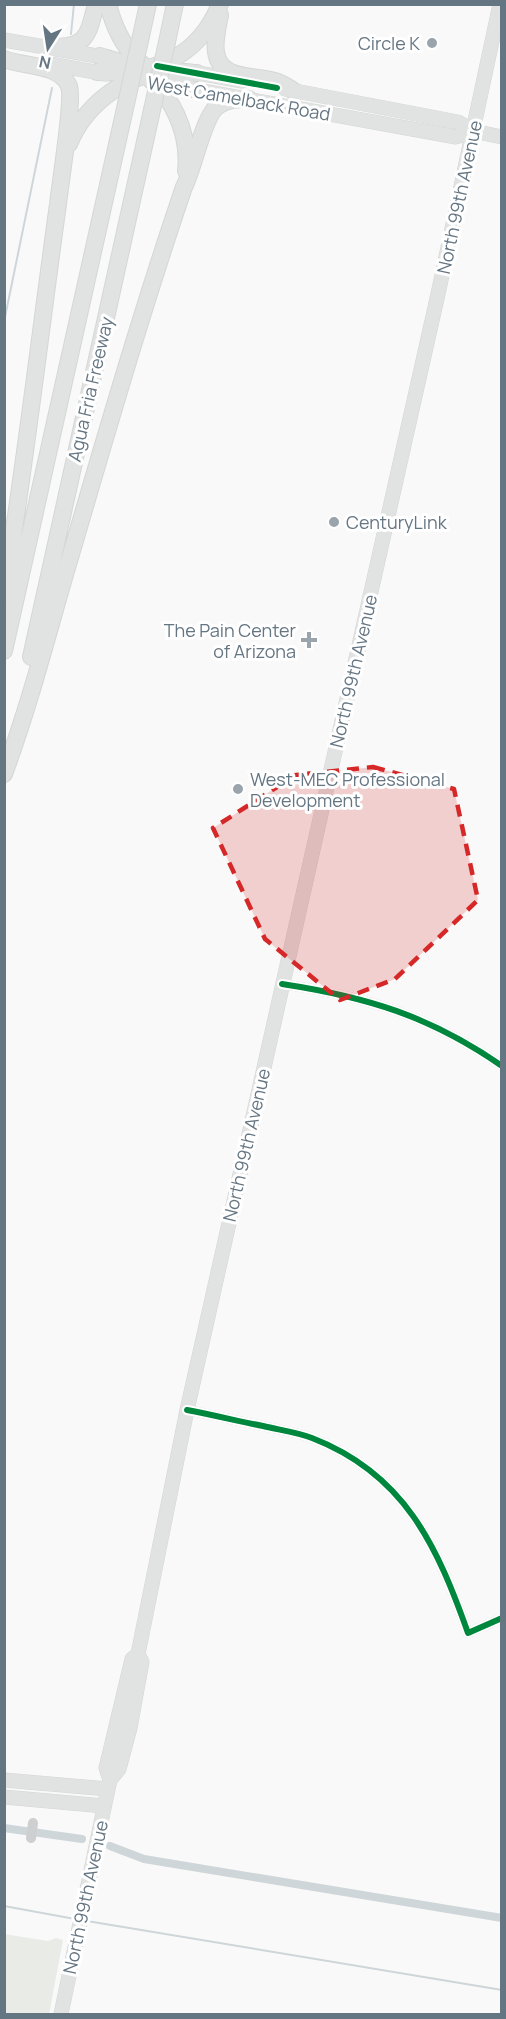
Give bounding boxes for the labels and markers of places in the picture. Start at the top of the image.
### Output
place label: Circle K [358,31,420,55]
marker: Circle K [425,36,439,50]
place label: CenturyLink [346,510,448,534]
marker: CenturyLink [327,515,341,529]
place label: The Pain Center of Arizona [164,618,297,663]
marker: The Pain Center of Arizona [300,631,318,649]
place label: West-MEC Professional Development [250,767,445,812]
marker: West-MEC Professional Development [231,782,245,796]

